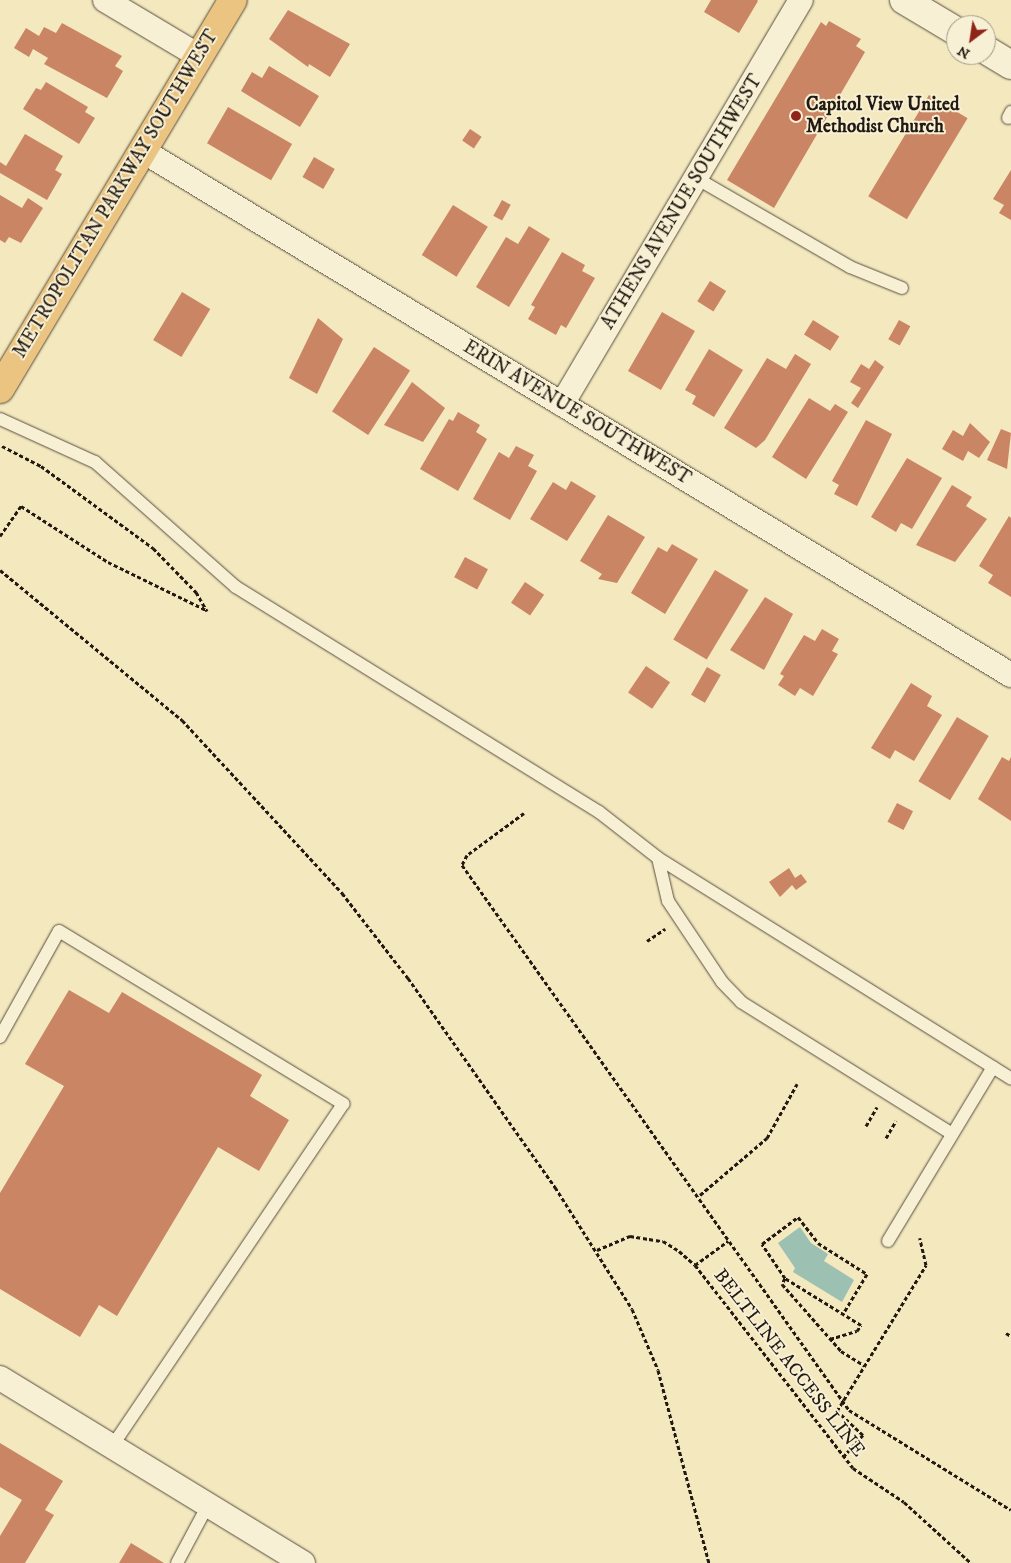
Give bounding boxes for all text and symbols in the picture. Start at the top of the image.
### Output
north arrow [946,15,996,65]
street label: METROPOLITAN PARKWAY SOUTHWEST [9,26,223,362]
text: N [954,41,973,63]
street label: ATHENS AVENUE SOUTHWEST [597,70,767,334]
place label: Capitol View United Methodist Church [806,94,959,138]
marker: Capitol View United Methodist Church [790,110,802,122]
street label: ERIN AVENUE SOUTHWEST [459,336,695,490]
street label: BELTLINE ACCESS LINE [709,1265,869,1461]

